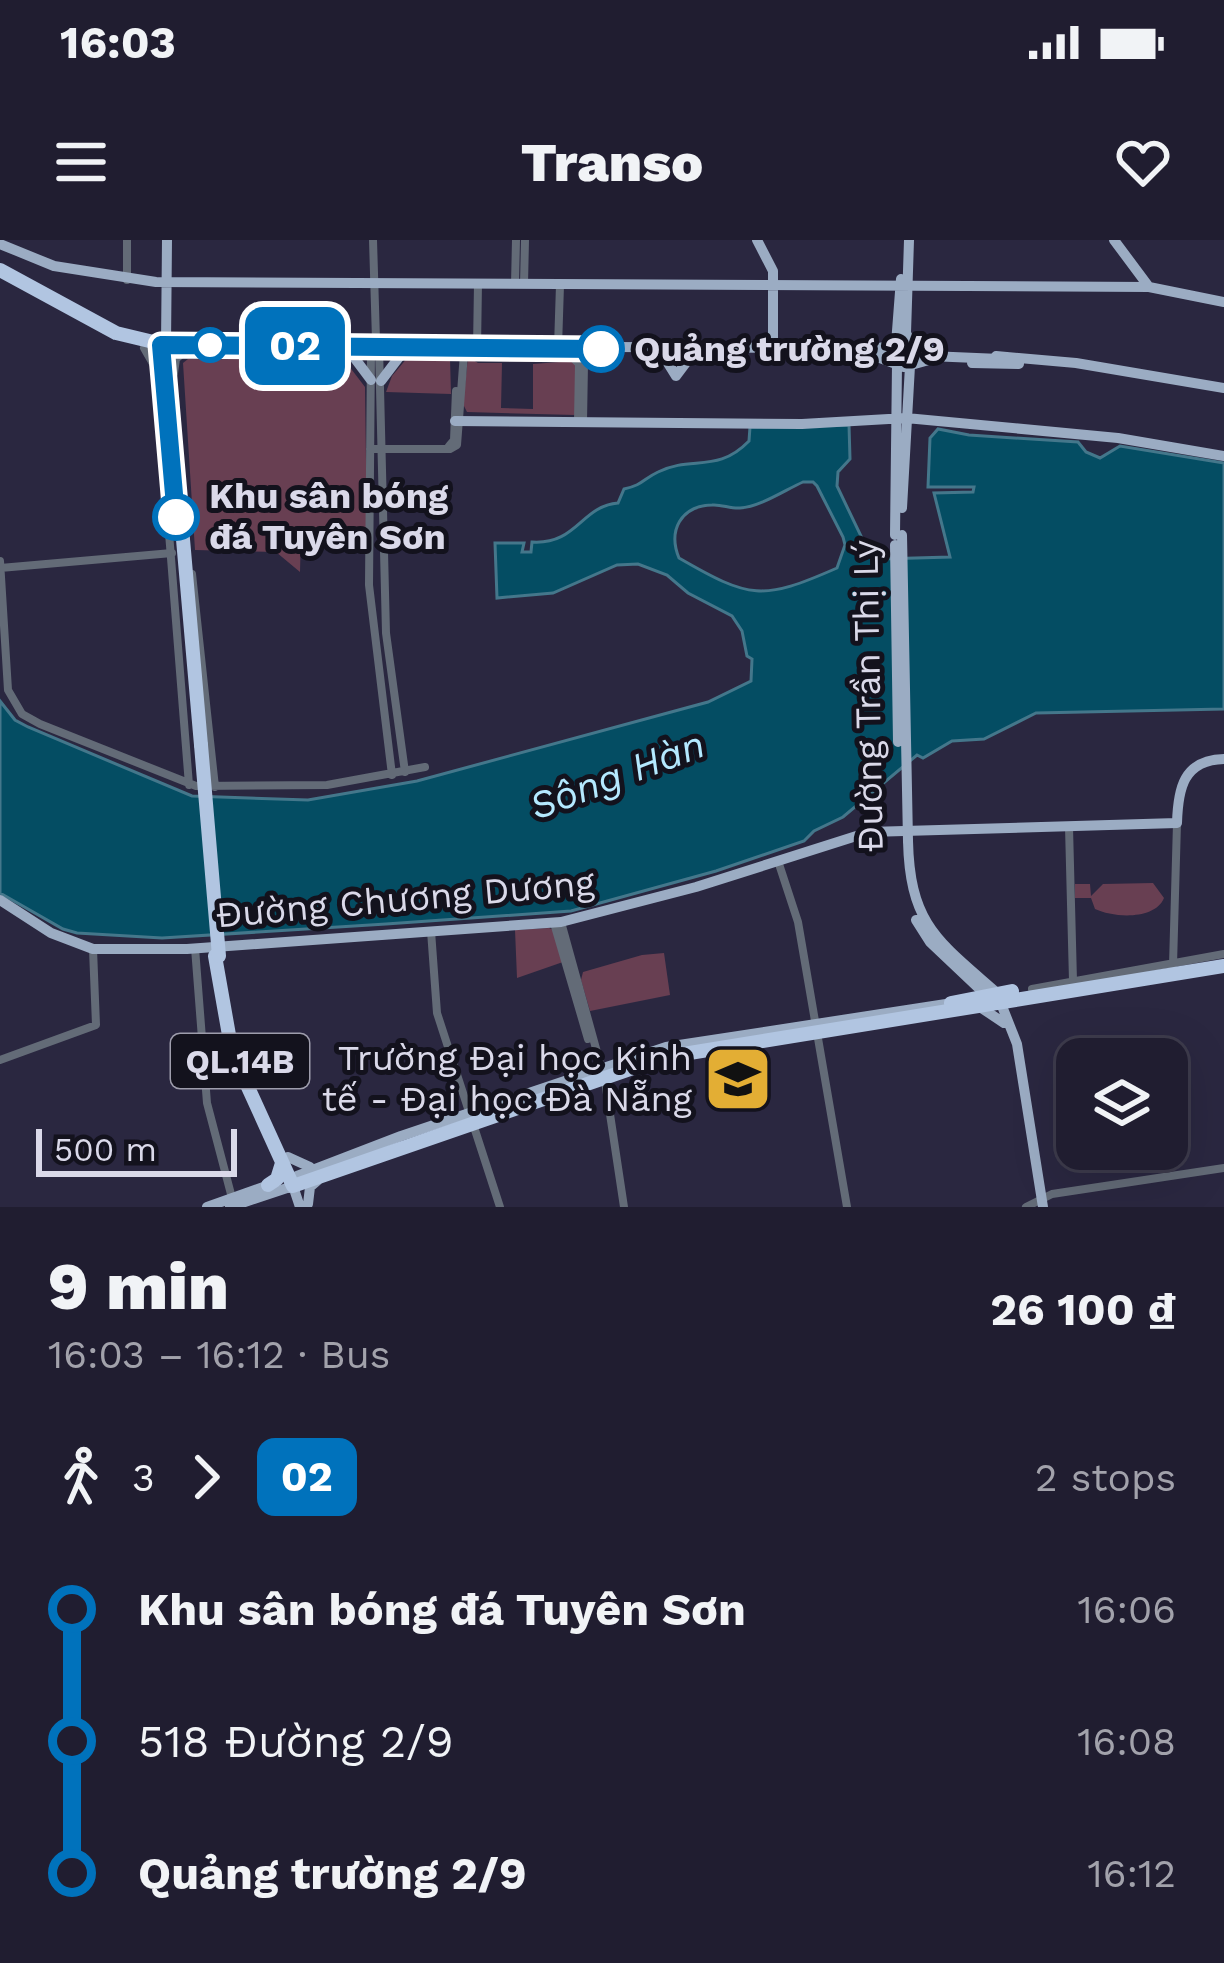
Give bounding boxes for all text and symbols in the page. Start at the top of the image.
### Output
text: 16:03 [60,16,176,69]
icon: menu [48,129,114,195]
icon: heart [1110,129,1176,195]
text: Transo [521,131,703,194]
line badge: 02 [241,307,349,385]
text: 02 [269,321,321,370]
marker: Quảng trường 2/9 [579,327,623,371]
place label: Quảng trường 2/9 [634,328,945,370]
unlabelled marker [194,329,226,361]
place label: Khu sân bóng đá Tuyên Sơn [209,475,449,558]
marker: Khu sân bóng đá Tuyên Sơn [154,495,198,539]
street label: Đường Trần Thị Lý [844,539,892,853]
water label: Sông Hàn [523,721,711,829]
street label: Đường Chương Dương [214,861,597,936]
road number: QL.14B [171,1034,309,1088]
place label: Trường Đại học Kinh tế - Đại học Đà Nẵng [322,1037,693,1120]
map controls [1056,1038,1188,1170]
button: layers [1056,1038,1188,1170]
school or university icon: Trường Đại học Kinh tế - Đại học Đà Nẵng [703,1044,773,1114]
scale bar [36,1123,237,1176]
text: 500 m [54,1130,157,1169]
text: 9 min [48,1248,229,1325]
text: 26 100 ₫ [990,1283,1176,1336]
text: 16:03 – 16:12 · Bus [48,1332,390,1377]
icon: walk [48,1444,114,1510]
icon: forward [173,1444,239,1510]
text: 02 [281,1452,333,1501]
text: 3 [132,1455,155,1500]
text: 2 stops [1035,1455,1176,1500]
text: Khu sân bóng đá Tuyên Sơn [138,1583,746,1636]
text: 16:06 [1078,1587,1176,1632]
text: 518 Đường 2/9 [138,1715,454,1768]
text: 16:08 [1077,1719,1176,1764]
text: Quảng trường 2/9 [138,1847,527,1900]
text: 16:12 [1088,1851,1176,1896]

